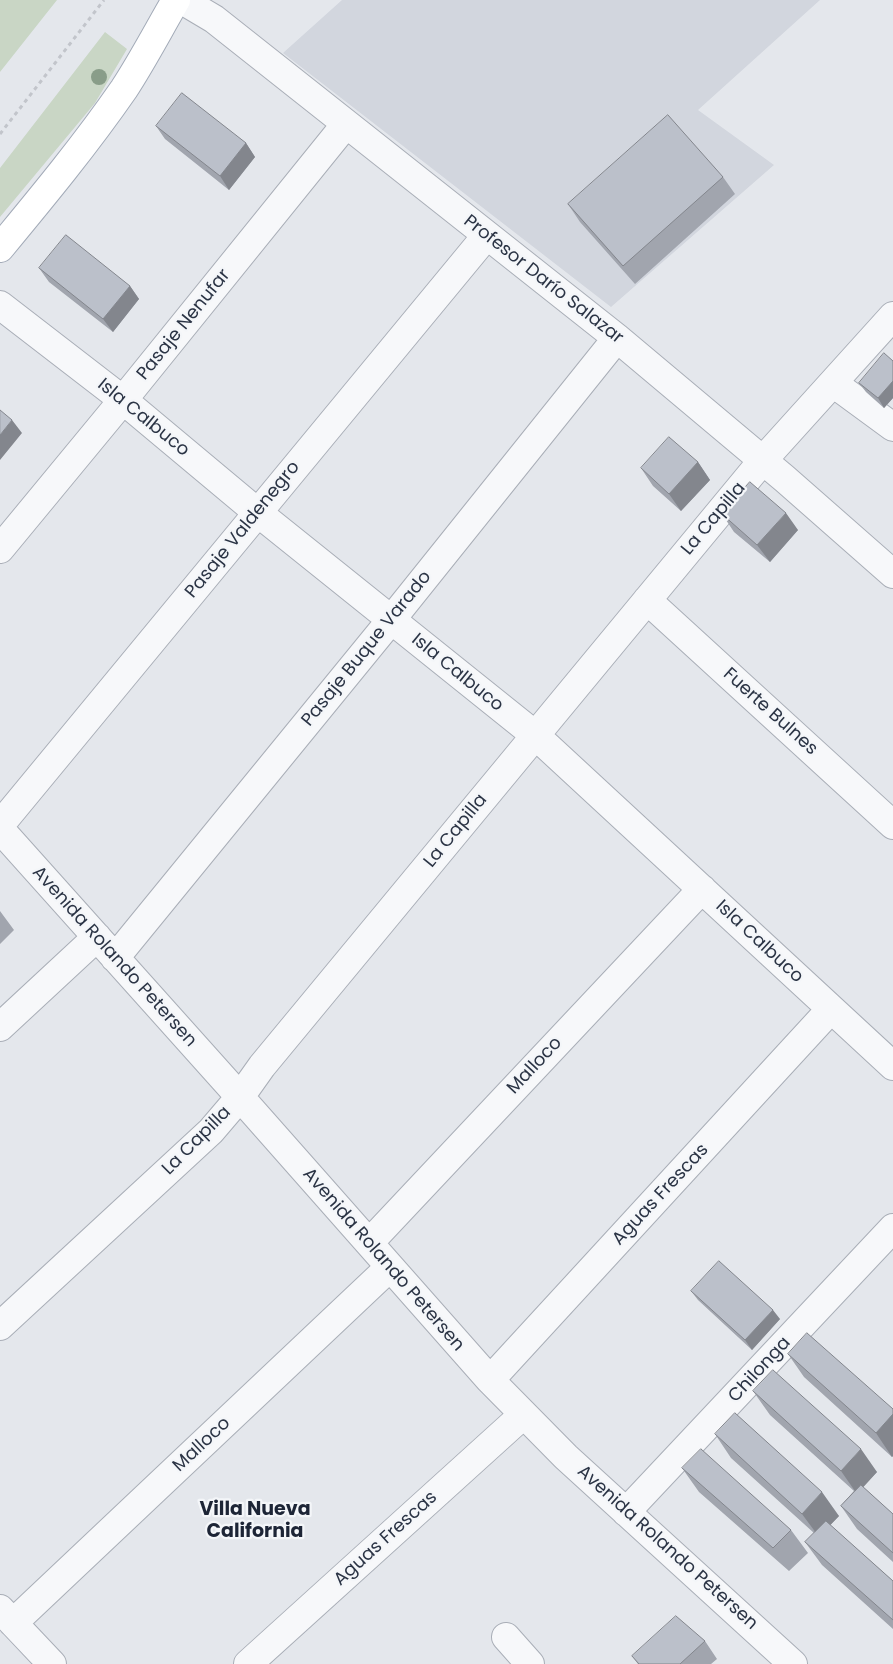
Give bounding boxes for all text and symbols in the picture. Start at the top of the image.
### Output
street label: Profesor Darío Salazar [459,211,627,349]
street label: Pasaje Nenufar [133,265,235,385]
street label: Isla Calbuco [93,374,193,462]
street label: Pasaje Valdenegro [181,457,305,603]
street label: La Capilla [677,478,751,560]
street label: Pasaje Buque Varado [298,567,436,731]
street label: Isla Calbuco [407,629,507,717]
street label: Fuerte Bulnes [718,664,822,760]
street label: La Capilla [420,790,492,872]
street label: Avenida Rolando Petersen [27,862,201,1052]
street label: Isla Calbuco [711,896,807,988]
street label: Malloco [503,1033,567,1099]
street label: La Capilla [158,1102,236,1180]
street label: Aguas Frescas [608,1140,714,1250]
street label: Avenida Rolando Petersen [298,1164,468,1356]
street label: Chilonga [724,1333,796,1407]
street label: Malloco [169,1413,235,1477]
street label: Avenida Rolando Petersen [572,1461,762,1635]
street label: Aguas Frescas [330,1487,442,1591]
district label: Villa Nueva California [199,1499,311,1543]

